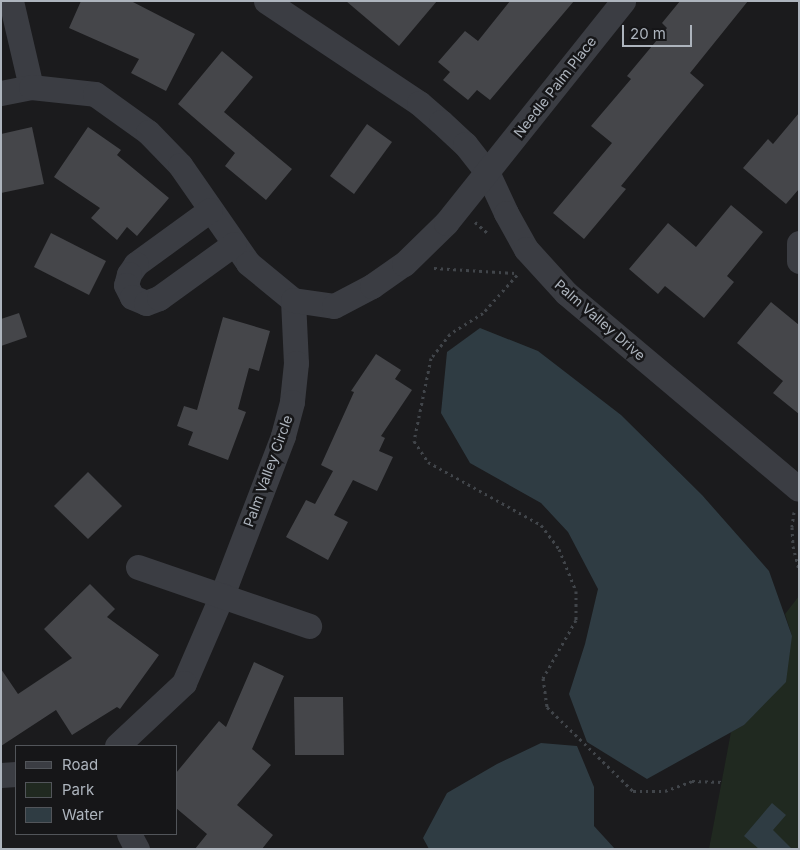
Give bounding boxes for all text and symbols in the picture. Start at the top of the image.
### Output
scale bar [625,15,695,47]
text: 20 m [630,24,666,43]
street label: Needle Palm Place [510,33,600,141]
street label: Palm Valley Drive [551,276,649,364]
street label: Palm Valley Circle [240,413,296,529]
legend [15,745,178,835]
text: Road [62,755,98,774]
text: Park [62,780,94,799]
text: Water [62,805,104,824]

